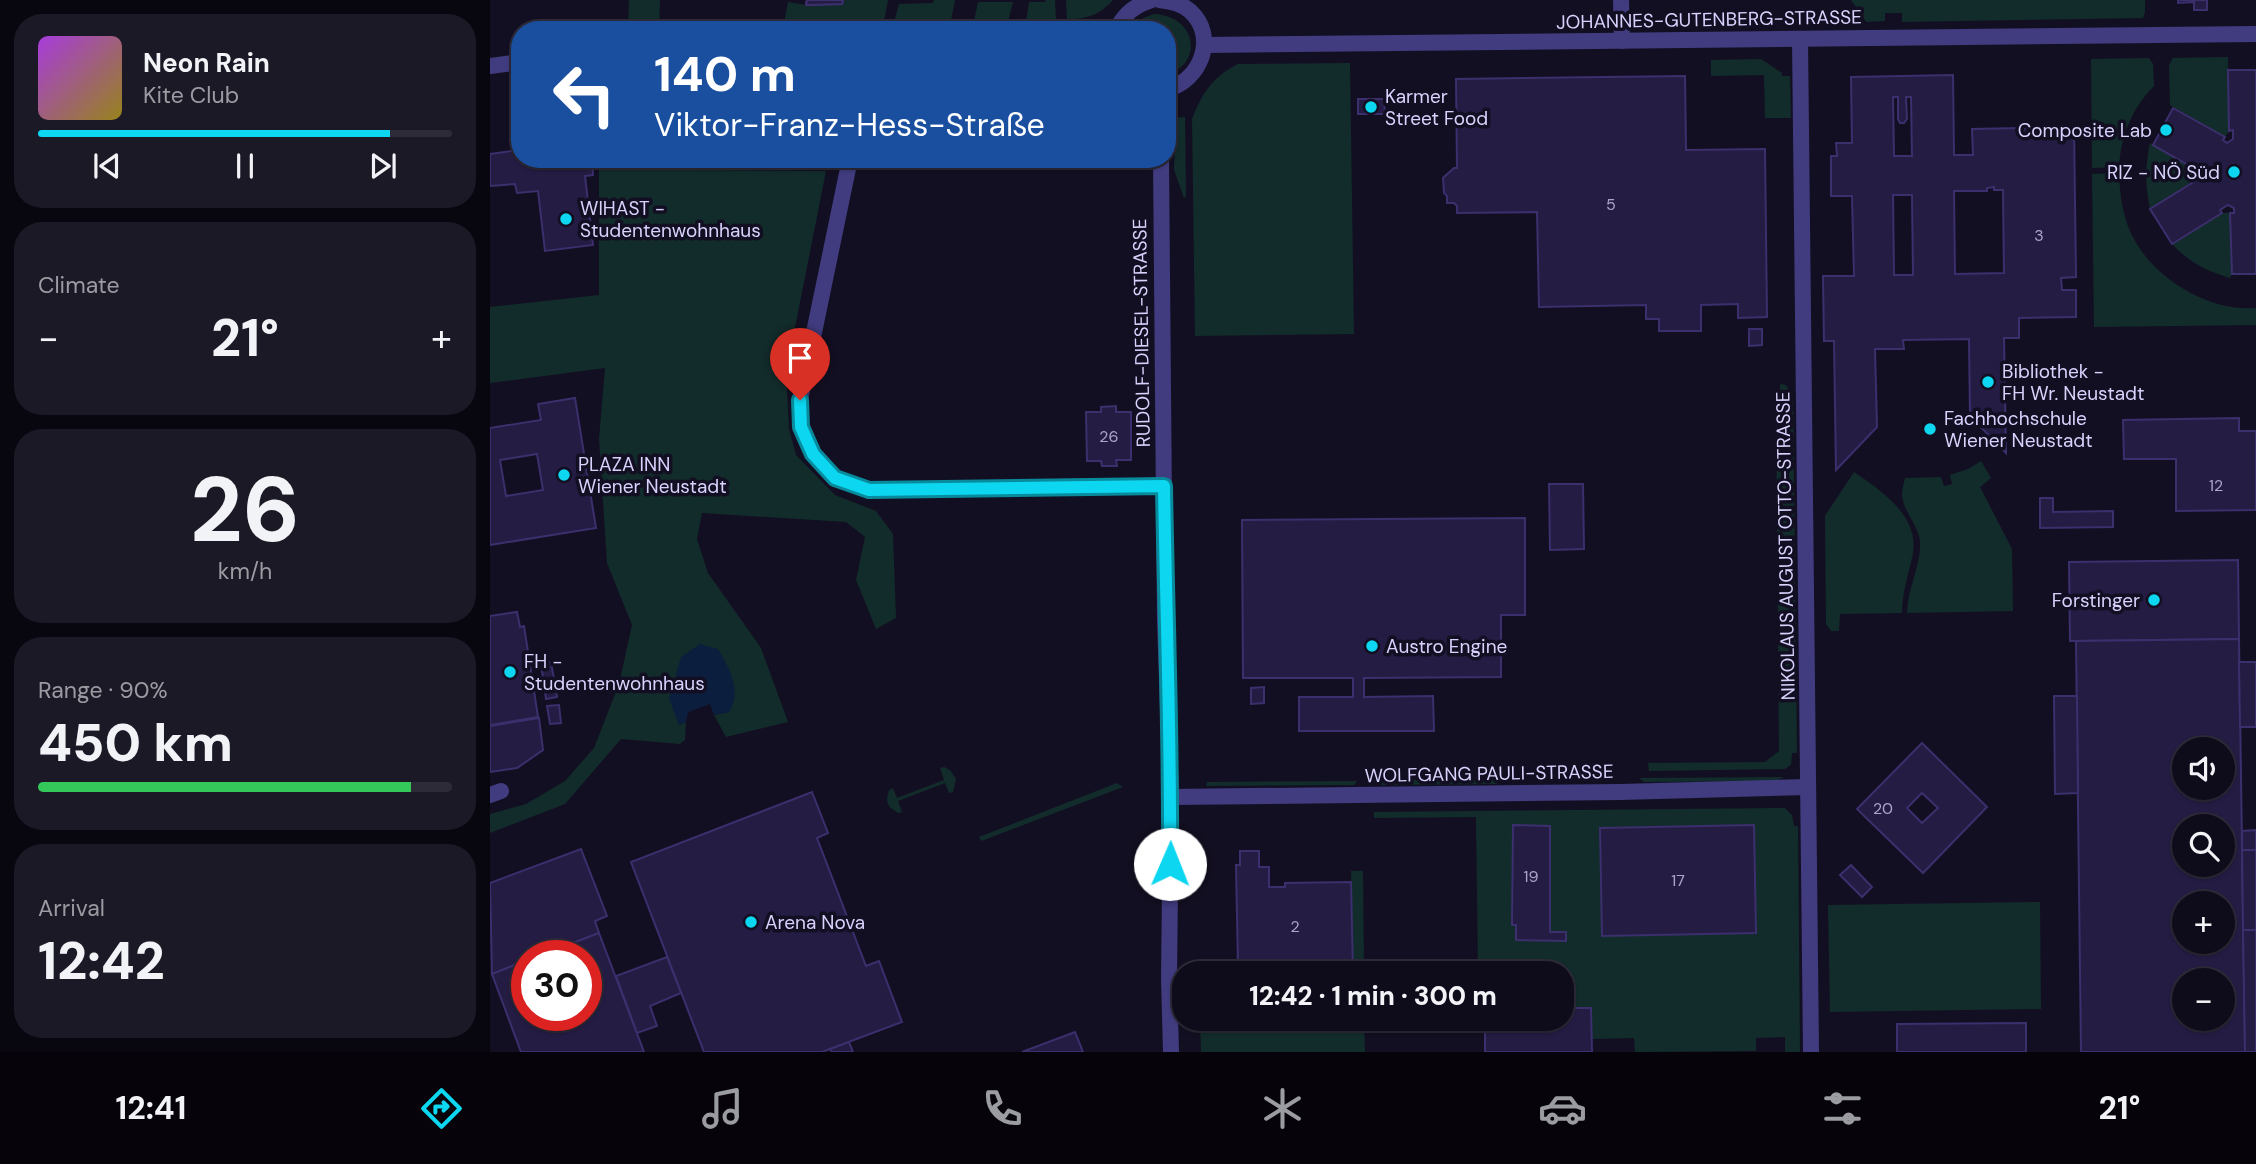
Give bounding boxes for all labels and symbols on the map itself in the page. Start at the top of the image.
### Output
street label: JOHANNES-GUTENBERG-STRASSE [1556,4,1862,35]
place label: Karmer Street Food [1385,84,1488,131]
marker: Karmer Street Food [1363,99,1379,115]
place label: Composite Lab [2018,118,2152,143]
marker: Composite Lab [2158,122,2174,138]
place label: RIZ - NÖ Süd [2107,160,2220,185]
marker: RIZ - NÖ Süd [2226,164,2242,180]
house number: 5 [1606,194,1616,215]
place label: WIHAST - Studentenwohnhaus [580,196,761,243]
marker: WIHAST - Studentenwohnhaus [558,211,574,227]
street label: RUDOLF-DIESEL-STRASSE [1127,218,1156,448]
house number: 3 [2034,225,2044,246]
pin [770,328,830,400]
place label: Bibliothek - FH Wr. Neustadt [2002,359,2144,406]
marker: Bibliothek - FH Wr. Neustadt [1980,374,1996,390]
street label: NIKOLAUS AUGUST OTTO-STRASSE [1770,391,1801,700]
place label: Fachhochschule Wiener Neustadt [1944,406,2093,453]
marker: Fachhochschule Wiener Neustadt [1922,421,1938,437]
house number: 26 [1099,426,1119,447]
place label: PLAZA INN Wiener Neustadt [578,452,727,499]
marker: PLAZA INN Wiener Neustadt [556,467,572,483]
house number: 12 [2209,475,2223,496]
place label: Forstinger [2052,588,2140,613]
marker: Forstinger [2146,592,2162,608]
place label: Austro Engine [1386,634,1507,659]
marker: Austro Engine [1364,638,1380,654]
place label: FH - Studentenwohnhaus [524,649,705,696]
marker: FH - Studentenwohnhaus [502,664,518,680]
street label: WOLFGANG PAULI-STRASSE [1364,759,1614,788]
house number: 20 [1873,798,1893,819]
position arrow [1133,827,1207,901]
house number: 19 [1523,866,1539,887]
house number: 17 [1671,870,1685,891]
place label: Arena Nova [765,910,865,935]
marker: Arena Nova [743,914,759,930]
house number: 2 [1290,916,1300,937]
speed limit sign: 30 [511,940,602,1031]

